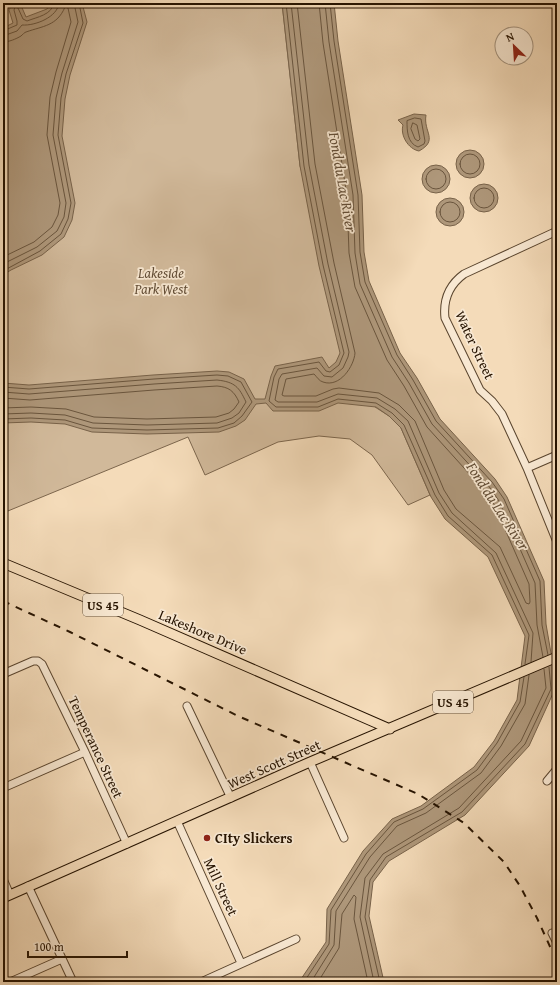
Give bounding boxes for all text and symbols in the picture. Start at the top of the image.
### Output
north arrow [494,26,534,66]
text: N [503,28,517,46]
water label: Fond du Lac River [324,129,362,234]
park label: Lakeside Park West [133,263,188,299]
street label: Water Street [450,307,500,383]
water label: Fond du Lac River [461,457,535,555]
road number: US 45 [83,594,123,616]
street label: Lakeshore Drive [156,604,251,660]
road number: US 45 [433,691,473,713]
street label: Temperance Street [64,693,129,801]
street label: West Scott Street [224,734,324,793]
place label: CIty Slickers [215,828,292,848]
marker: CIty Slickers [202,833,212,843]
street label: Mill Street [199,855,243,919]
scale bar [28,933,127,959]
text: 100 m [34,938,64,955]

